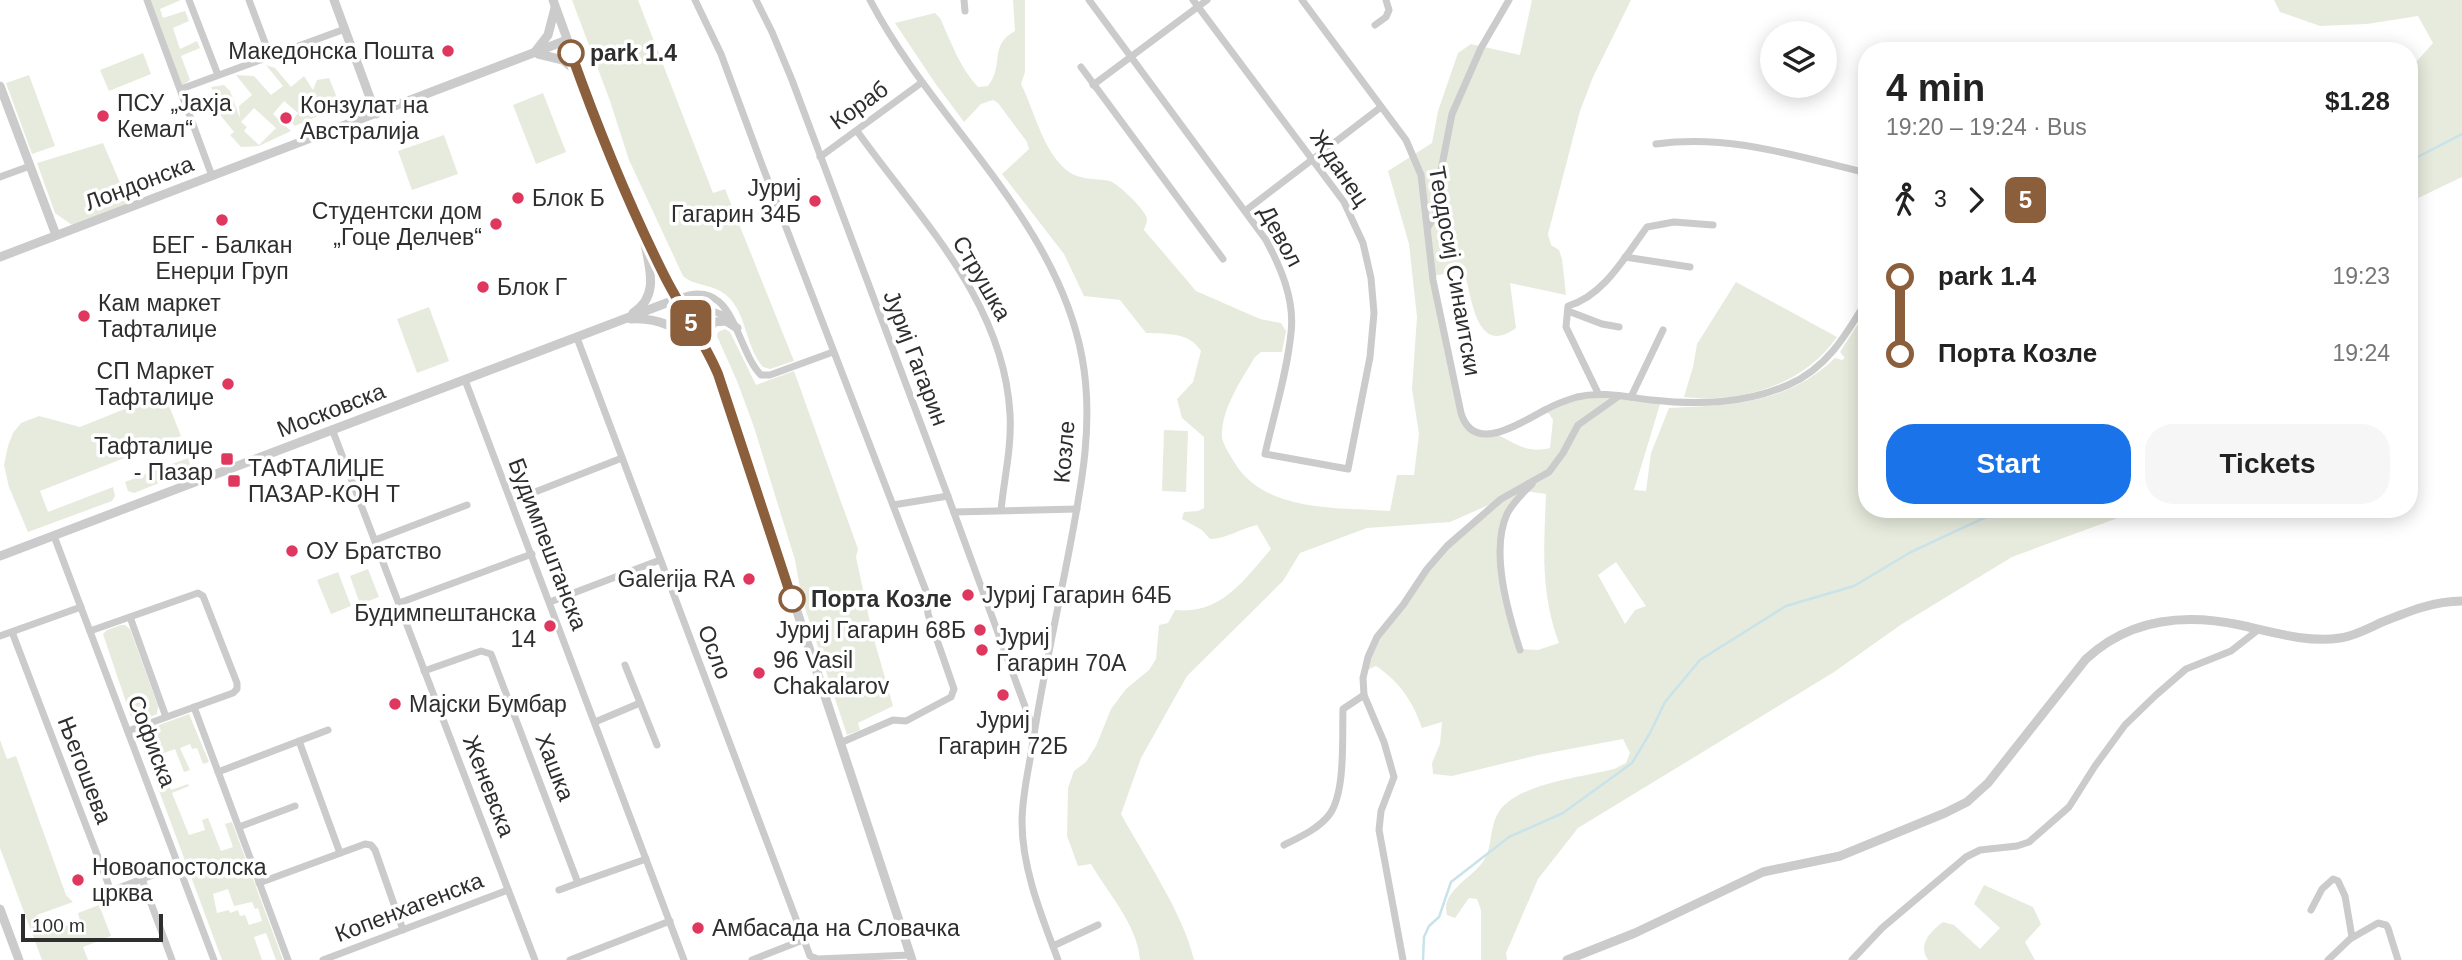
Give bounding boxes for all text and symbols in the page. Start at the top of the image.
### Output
map controls [1760,21,1837,98]
button: layers [1760,21,1837,98]
place label: Македонска Пошта [228,38,434,64]
marker: park 1.4 [558,40,584,66]
place label: park 1.4 [590,40,677,66]
marker: Македонска Пошта [440,43,456,59]
text: 4 min [1886,67,1985,109]
street label: Кораб [825,75,893,135]
text: $1.28 [2325,86,2390,116]
place label: ПСУ „Јахја Кемал“ [117,90,232,142]
place label: Конзулат на Австралија [300,92,429,144]
marker: ПСУ „Јахја Кемал“ [95,108,111,124]
marker: Конзулат на Австралија [278,110,294,126]
text: 19:20 – 19:24 · Bus [1886,114,2087,140]
street label: Жданец [1305,125,1375,211]
street label: Лондонска [81,150,197,216]
street label: Теодосиј Синаитски [1424,164,1486,378]
place label: Јуриј Гагарин 34Б [671,175,801,227]
icon: walk [1886,181,1924,219]
icon: forward [1957,181,1995,219]
place label: Блок Б [532,185,605,211]
text: 3 [1934,186,1947,212]
text: 5 [2019,186,2032,213]
marker: Блок Б [510,190,526,206]
marker: Јуриј Гагарин 34Б [807,193,823,209]
place label: Студентски дом „Гоце Делчев“ [312,198,482,250]
street label: Девол [1254,201,1308,271]
marker: БЕГ - Балкан Енерџи Груп [214,212,230,228]
marker: Студентски дом „Гоце Делчев“ [488,216,504,232]
street label: Струшка [947,231,1017,325]
place label: БЕГ - Балкан Енерџи Груп [152,232,292,284]
text: park 1.4 [1938,261,2036,291]
text: 19:23 [2332,263,2390,289]
place label: Блок Г [497,274,568,300]
marker: Блок Г [475,279,491,295]
street label: Јуриј Гагарин [878,287,954,429]
place label: Кам маркет Тафталиџе [98,290,221,342]
line badge: 5 [668,300,714,346]
marker: Кам маркет Тафталиџе [76,308,92,324]
text: 5 [684,309,698,336]
text: Порта Козле [1938,338,2097,368]
text: 19:24 [2332,340,2390,366]
place label: СП Маркет Тафталиџе [95,358,214,410]
marker: СП Маркет Тафталиџе [220,376,236,392]
street label: Московска [273,377,389,443]
street label: Козле [1048,420,1080,484]
button: Start [1886,424,2131,504]
button: Tickets [2145,424,2390,504]
place label: Тафталиџе - Пазар [94,433,213,485]
marker: Тафталиџе - Пазар [219,451,235,467]
place label: ТАФТАЛИЏЕ ПАЗАР-КОН Т [248,455,400,507]
street label: Будимпештанска [503,455,593,634]
marker: ТАФТАЛИЏЕ ПАЗАР-КОН Т [226,473,242,489]
place label: ОУ Братство [306,538,442,564]
marker: ОУ Братство [284,543,300,559]
place label: Galerija RA [617,566,736,592]
marker: Galerija RA [741,571,757,587]
place label: Јуриј Гагарин 64Б [982,582,1172,608]
marker: Порта Козле [779,586,805,612]
place label: Порта Козле [811,586,952,612]
marker: Јуриј Гагарин 64Б [960,587,976,603]
place label: Будимпештанска 14 [354,600,536,652]
place label: Јуриј Гагарин 68Б [776,617,966,643]
marker: Будимпештанска 14 [542,618,558,634]
street label: Осло [693,621,737,683]
marker: Јуриј Гагарин 68Б [972,622,988,638]
place label: Јуриј Гагарин 70А [996,624,1127,676]
marker: Јуриј Гагарин 70А [974,642,990,658]
place label: 96 Vasil Chakalarov [773,647,890,699]
marker: 96 Vasil Chakalarov [751,665,767,681]
marker: Јуриј Гагарин 72Б [995,687,1011,703]
place label: Мајски Бумбар [409,691,567,717]
street label: Софиска [123,692,181,791]
marker: Мајски Бумбар [387,696,403,712]
place label: Јуриј Гагарин 72Б [938,707,1068,759]
street label: Његошева [53,713,117,827]
street label: Хашка [530,730,580,804]
street label: Женевска [458,732,520,840]
place label: Новоапостолска црква [92,854,267,906]
street label: Копенхагенска [331,867,487,947]
marker: Новоапостолска црква [70,872,86,888]
scale bar [21,911,163,943]
text: 100 m [32,915,85,936]
place label: Амбасада на Словачка [712,915,960,941]
marker: Амбасада на Словачка [690,920,706,936]

